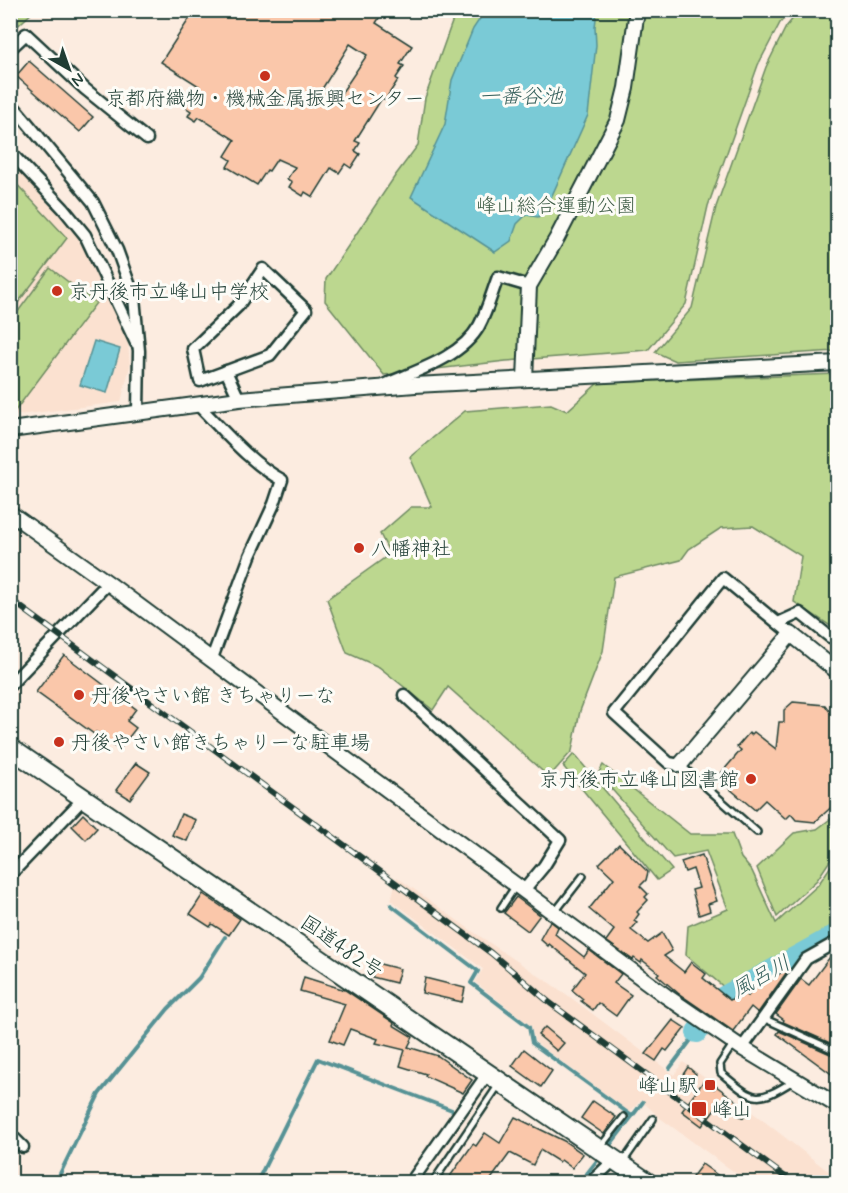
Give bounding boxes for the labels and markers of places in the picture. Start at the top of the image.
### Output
marker: 京都府織物・機械金属振興センター [258,69,272,83]
place label: 京都府織物・機械金属振興センター [105,86,425,113]
place label: 京丹後市立峰山中学校 [69,279,269,306]
marker: 京丹後市立峰山中学校 [50,284,64,298]
place label: 八幡神社 [371,536,451,563]
marker: 八幡神社 [352,541,366,555]
place label: 丹後やさい館 きちゃりーな [91,683,336,710]
marker: 丹後やさい館 きちゃりーな [72,688,86,702]
place label: 丹後やさい館きちゃりーな駐車場 [71,730,370,757]
marker: 丹後やさい館きちゃりーな駐車場 [52,735,66,749]
place label: 京丹後市立峰山図書館 [539,767,739,794]
marker: 京丹後市立峰山図書館 [744,772,758,786]
place label: 峰山駅 [638,1073,698,1100]
marker: 峰山駅 [703,1078,717,1092]
place label: 峰山 [712,1097,752,1124]
marker: 峰山 [690,1100,708,1118]

